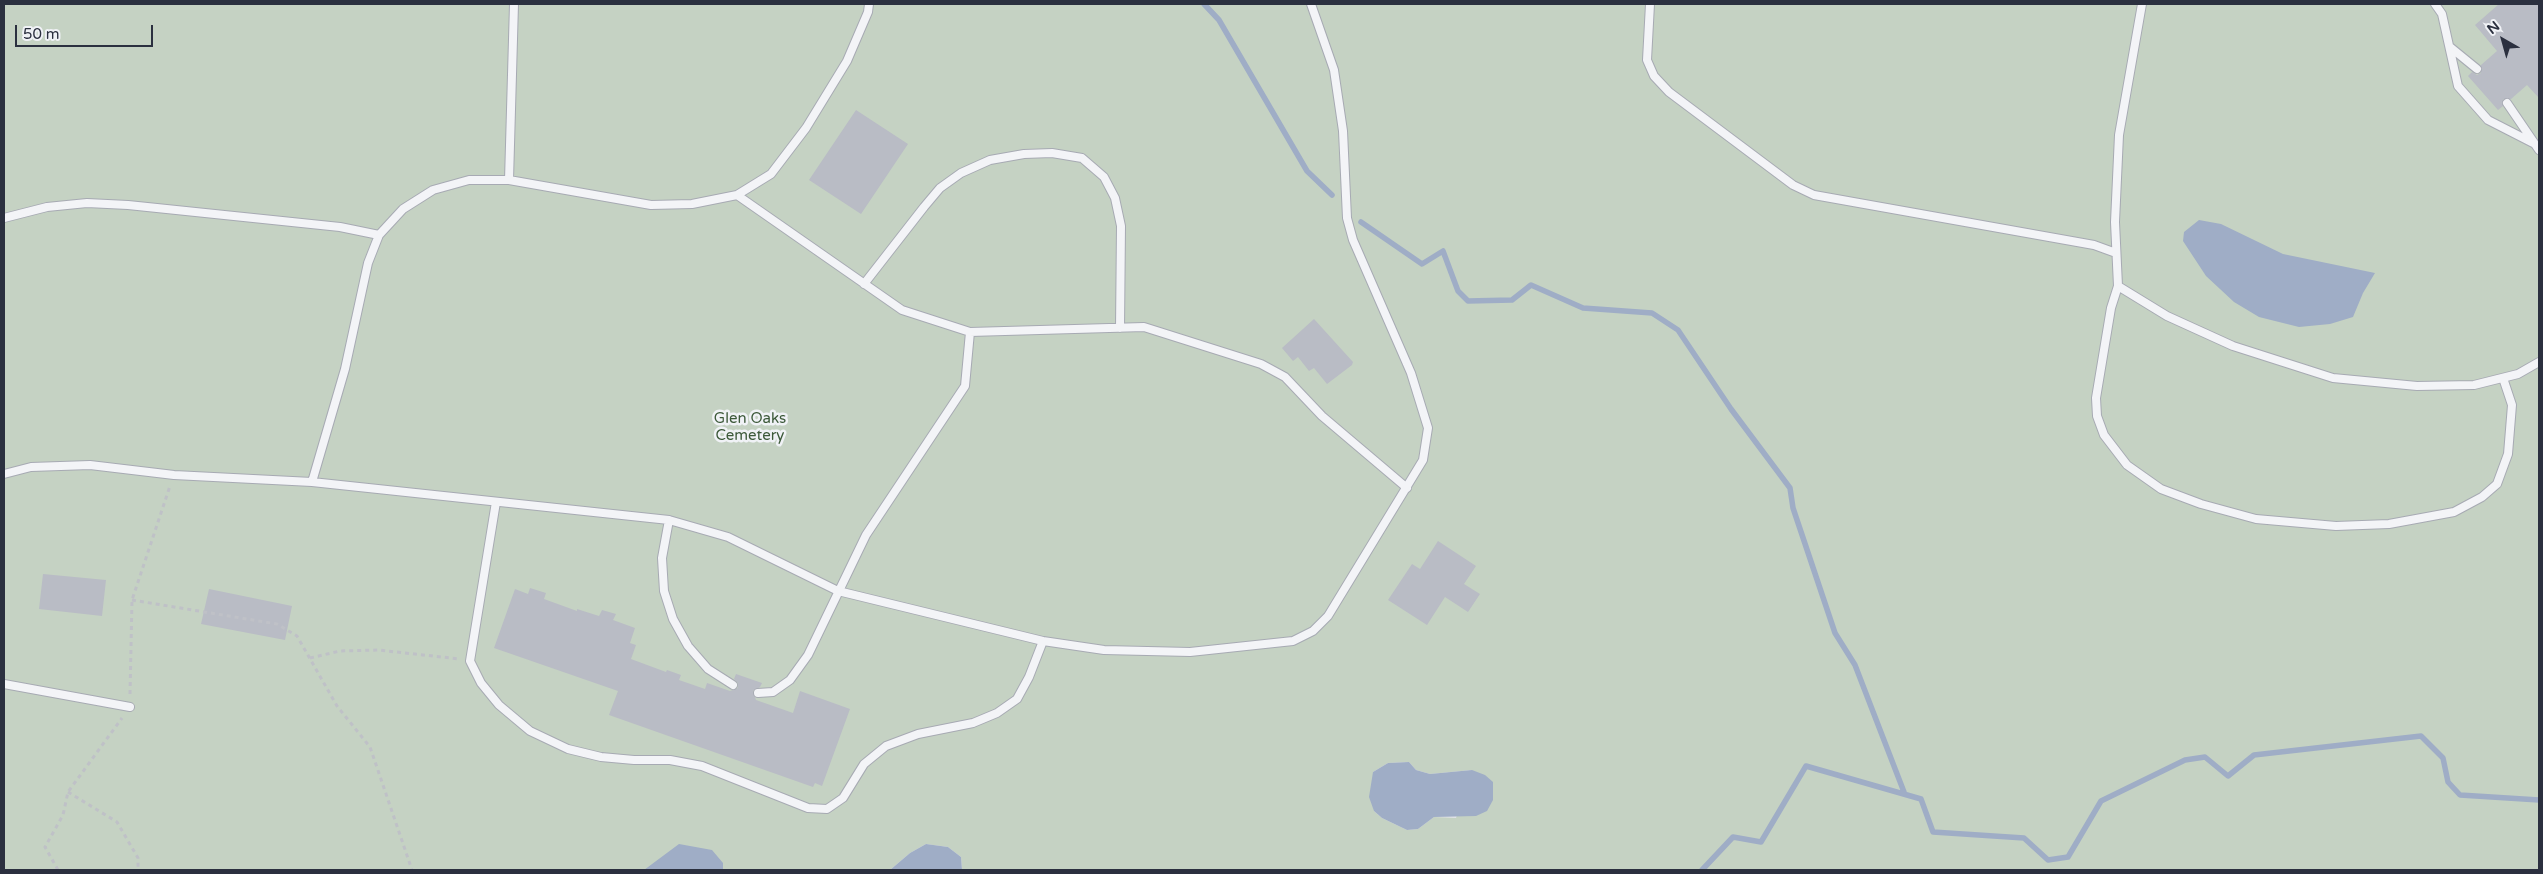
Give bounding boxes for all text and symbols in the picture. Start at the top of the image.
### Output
scale bar [18,15,155,47]
north arrow [2478,15,2528,65]
text: N [2484,18,2503,38]
text: 50 m [23,25,60,43]
park label: Glen Oaks Cemetery [714,410,786,445]

